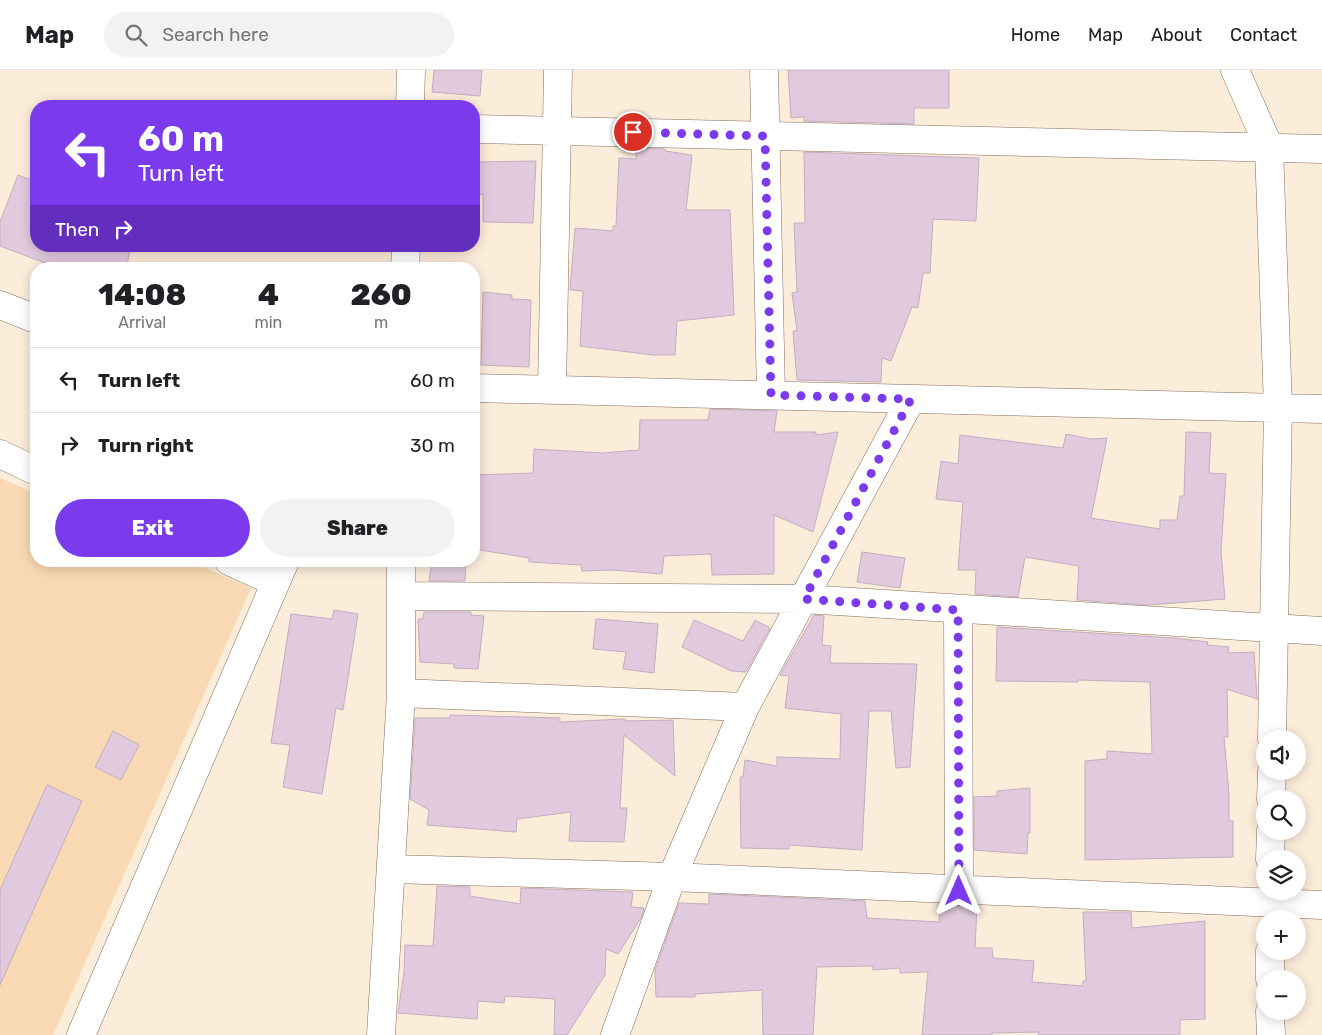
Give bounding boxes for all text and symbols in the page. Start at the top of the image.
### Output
search box [104,12,454,57]
text: Map [25,21,74,49]
icon: search [122,21,150,49]
text: Search here [162,23,269,46]
text: Home [1011,24,1060,46]
text: Map [1088,24,1123,46]
text: About [1151,24,1202,46]
text: Contact [1230,24,1297,46]
pin [612,111,654,153]
text: 60 m [138,118,224,160]
icon: arrive [619,118,647,146]
icon: left [55,120,120,185]
text: Turn left [138,160,224,187]
icon: right [109,215,137,243]
text: Then [55,218,99,241]
text: 14:08 [98,277,186,313]
text: 4 [258,277,279,313]
text: 260 [350,277,412,313]
text: Arrival [118,313,166,332]
text: min [254,313,282,332]
text: m [374,313,388,332]
icon: left [55,366,83,394]
text: Turn left [98,369,180,392]
text: 60 m [410,369,455,392]
icon: right [55,431,83,459]
text: Turn right [98,434,193,457]
text: 30 m [410,434,455,457]
button: Exit [55,499,250,557]
button: Share [260,499,455,557]
map controls [1256,730,1306,1020]
button: sound [1256,730,1306,780]
button: search [1256,790,1306,840]
button: layers [1256,850,1306,900]
position arrow [932,864,984,916]
button: + [1256,910,1306,960]
button: − [1256,970,1306,1020]

